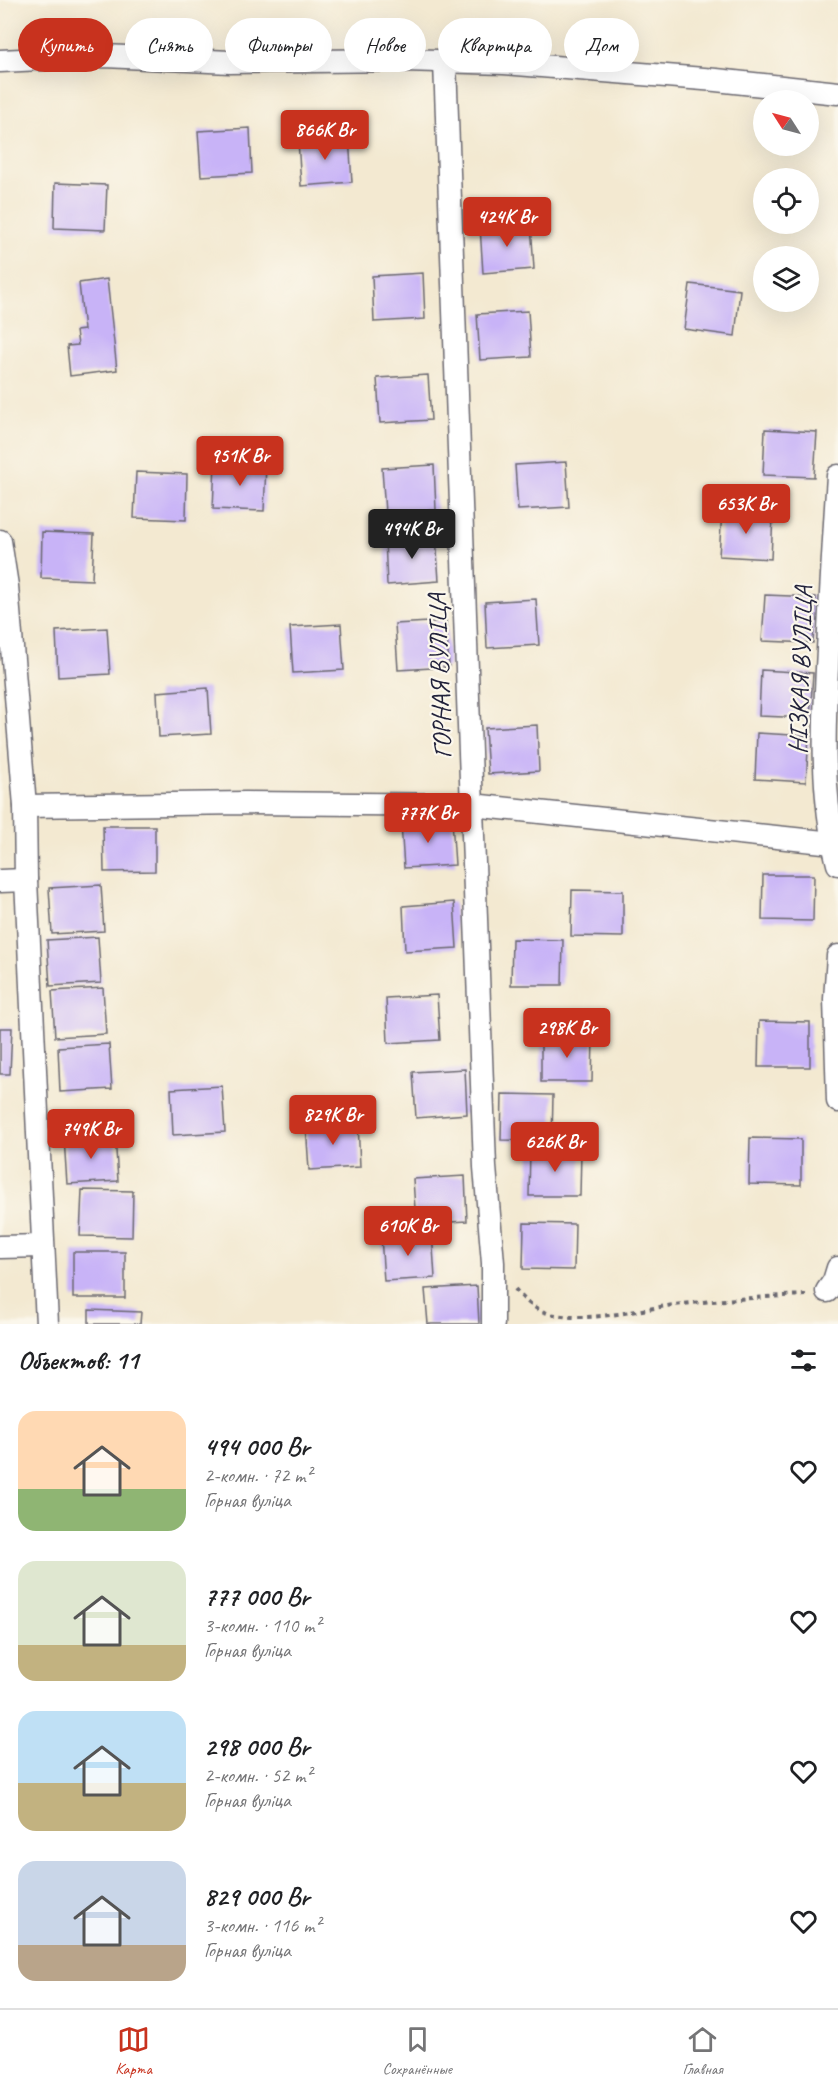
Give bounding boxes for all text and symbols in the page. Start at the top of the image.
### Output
chip: Купить [18,18,113,72]
chip: Снять [125,18,213,72]
chip: Фильтры [225,18,332,72]
chip: Новое [344,18,426,72]
chip: Квартира [438,18,552,72]
chip: Дом [564,18,639,72]
north arrow [753,90,819,156]
map controls [753,90,819,312]
pin: 866K Br [270,110,380,161]
text: 866K Br [295,117,355,142]
button: locate [753,168,819,234]
pin: 424K Br [452,197,562,248]
text: 424K Br [477,204,537,229]
button: layers [753,246,819,312]
pin: 951K Br [185,436,295,487]
text: 951K Br [210,443,270,468]
pin: 653K Br [691,484,801,535]
text: 653K Br [716,491,776,516]
pin: 494K Br [357,509,467,560]
text: 494K Br [382,516,442,541]
street label: НІЗКАЯ ВУЛІЦА [781,583,820,755]
street label: ГОРНАЯ ВУЛІЦА [420,591,459,759]
pin: 777K Br [373,793,483,844]
text: 777K Br [398,800,458,825]
pin: 298K Br [512,1008,622,1059]
text: 298K Br [537,1015,597,1040]
pin: 829K Br [278,1095,388,1146]
text: 829K Br [303,1102,363,1127]
pin: 749K Br [36,1109,146,1160]
text: 749K Br [61,1116,121,1141]
pin: 626K Br [500,1122,610,1173]
text: 626K Br [525,1129,585,1154]
pin: 610K Br [353,1206,463,1257]
text: 610K Br [378,1213,438,1238]
text: Объектов: 11 [18,1344,138,1377]
icon: filters [787,1344,820,1377]
text: 494 000 Br [204,1430,309,1463]
icon: home [66,1435,138,1507]
icon: heart [787,1455,820,1488]
text: 2-комн. · 72 m² [204,1463,312,1488]
text: Горная вуліца [204,1488,291,1513]
text: 777 000 Br [204,1580,309,1613]
icon: home [66,1585,138,1657]
icon: heart [787,1605,820,1638]
text: 3-комн. · 110 m² [204,1613,321,1638]
text: Горная вуліца [204,1638,291,1663]
text: 298 000 Br [204,1730,309,1763]
icon: home [66,1735,138,1807]
icon: heart [787,1755,820,1788]
text: 2-комн. · 52 m² [204,1763,312,1788]
text: Горная вуліца [204,1788,291,1813]
text: 829 000 Br [204,1880,309,1913]
icon: home [66,1885,138,1957]
icon: heart [787,1905,820,1938]
text: 3-комн. · 116 m² [204,1913,321,1938]
text: Горная вуліца [204,1938,291,1963]
tab: Карта [115,2023,152,2079]
tab: Сохранённые [382,2023,452,2079]
tab: Главная [683,2023,723,2079]

